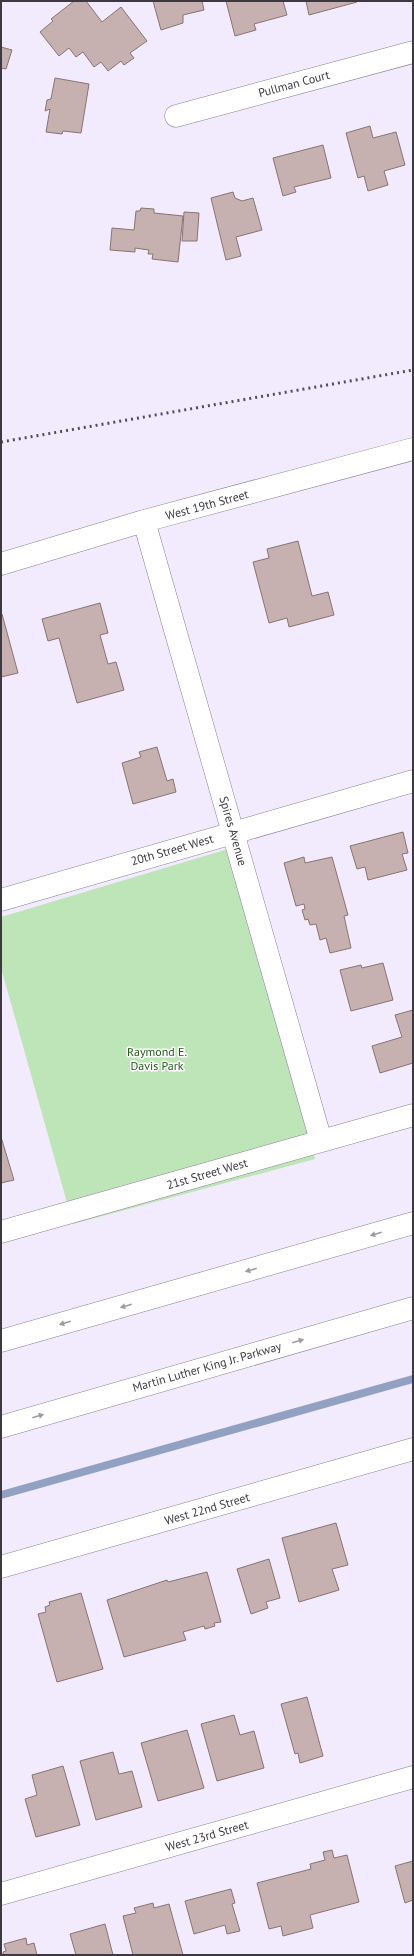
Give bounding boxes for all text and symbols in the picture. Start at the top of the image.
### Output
street label: Pullman Court [257,67,331,100]
street label: West 19th Street [164,486,250,523]
street label: Spires Avenue [216,794,251,867]
street label: 20th Street West [129,831,215,868]
park label: Raymond E. Davis Park [127,1044,187,1073]
street label: 21st Street West [165,1155,249,1192]
one-way arrow [369,1231,381,1237]
one-way arrow [244,1267,256,1273]
one-way arrow [119,1303,131,1309]
one-way arrow [58,1320,70,1326]
street label: Martin Luther King Jr. Parkway [131,1338,283,1395]
one-way arrow [292,1338,304,1344]
one-way arrow [33,1413,45,1419]
street label: West 22nd Street [163,1489,251,1528]
street label: West 23rd Street [164,1817,250,1854]

